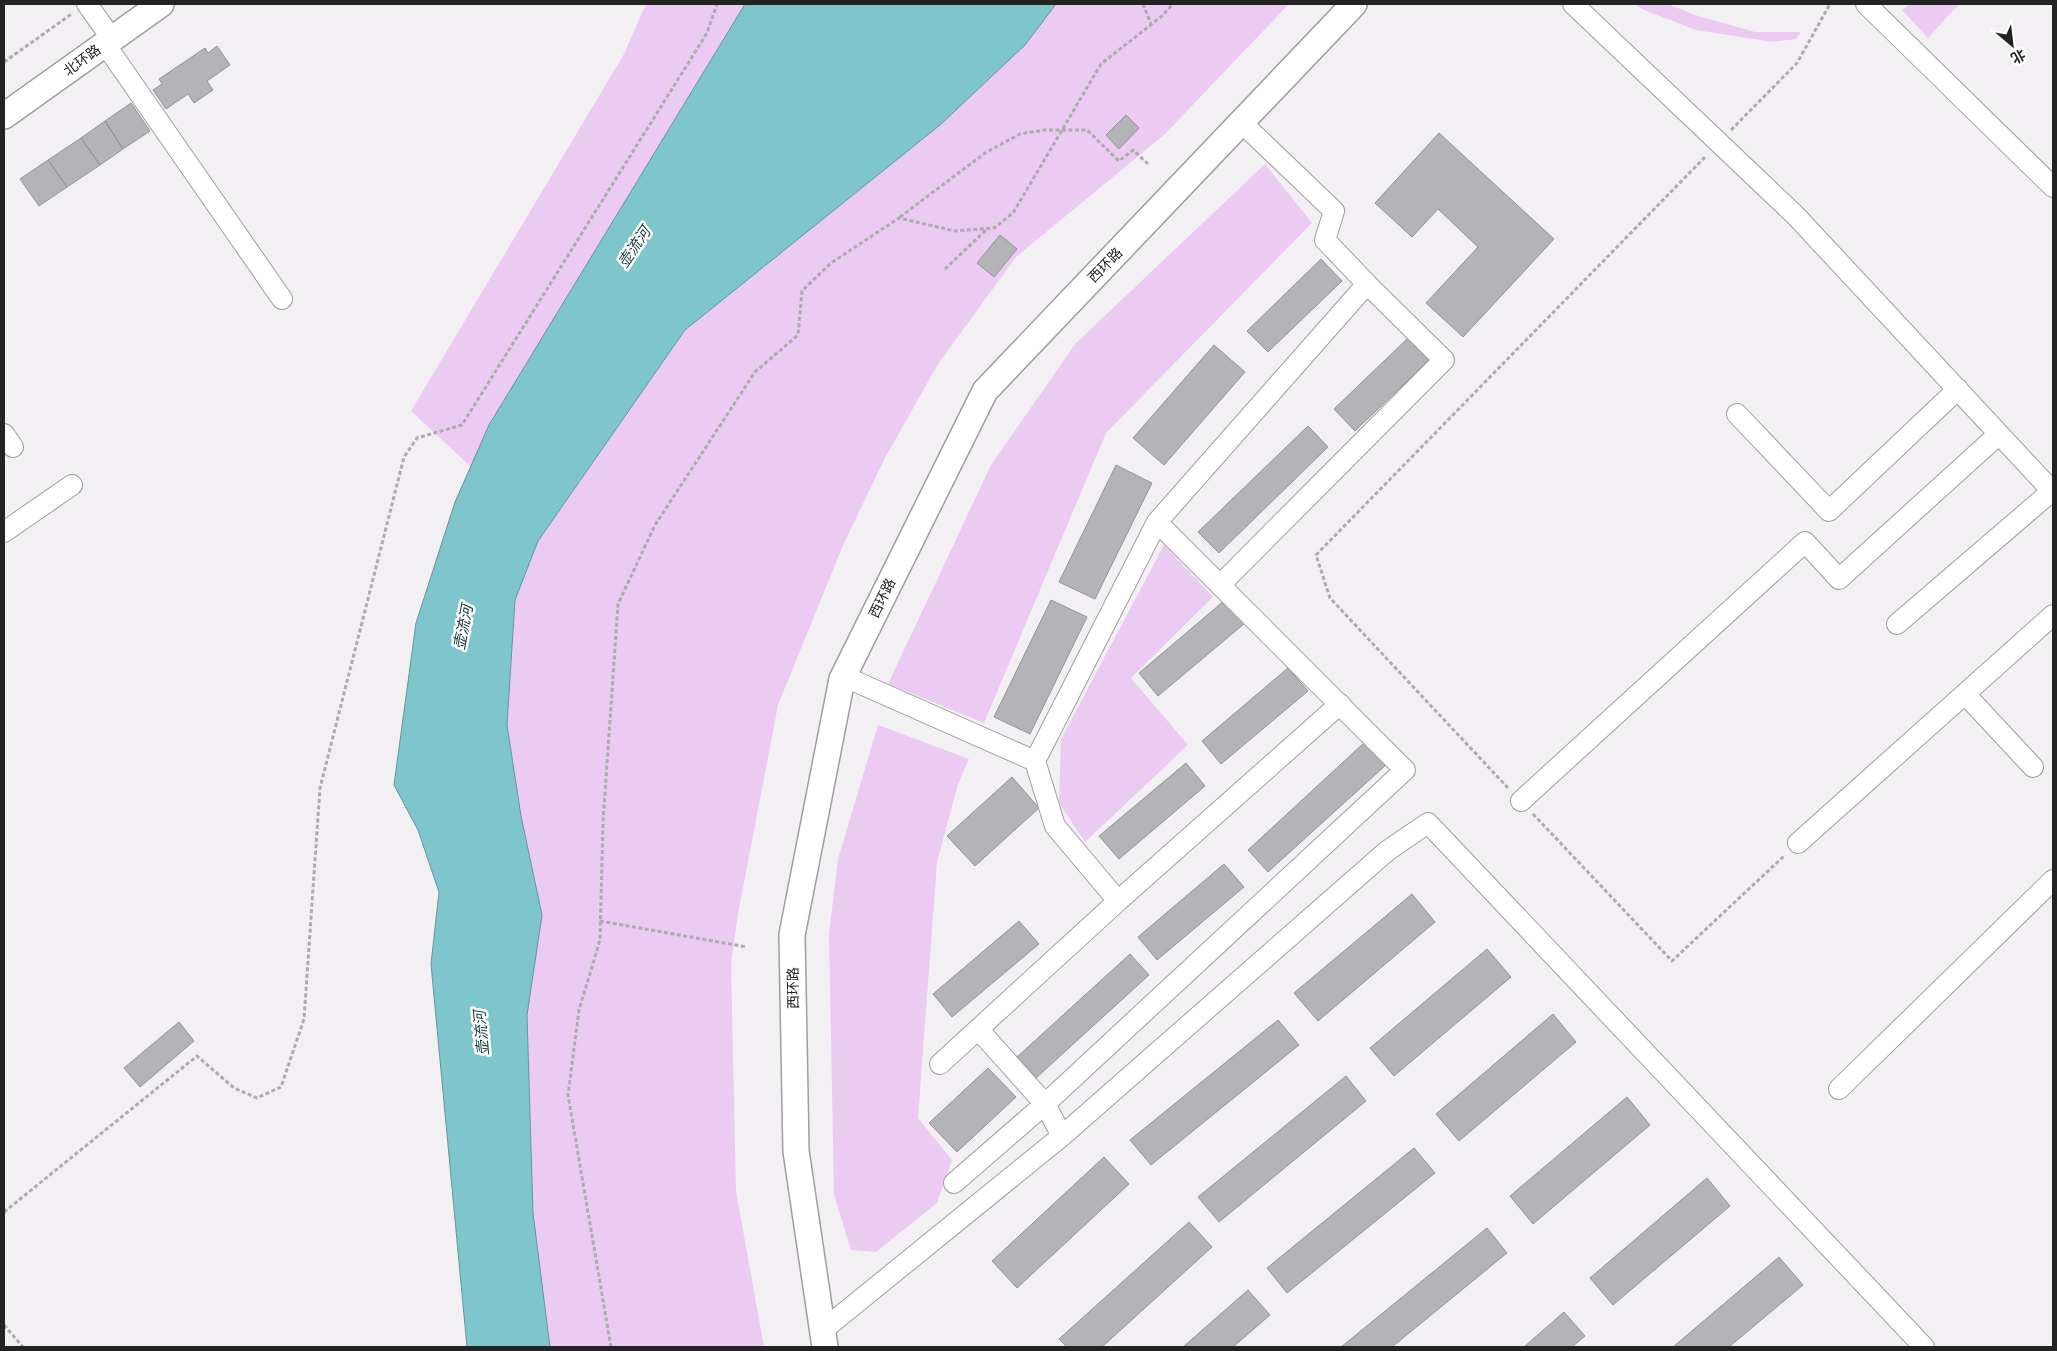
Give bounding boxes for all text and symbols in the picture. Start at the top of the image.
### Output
north arrow [1987,20,2037,70]
street label: 北环路 [59,40,105,80]
text: 北 [2007,44,2029,69]
water label: 壶流河 [613,220,657,272]
street label: 西环路 [1083,243,1127,287]
street label: 西环路 [864,575,900,621]
water label: 壶流河 [448,600,478,651]
street label: 西环路 [783,967,803,1009]
water label: 壶流河 [468,1007,493,1056]

